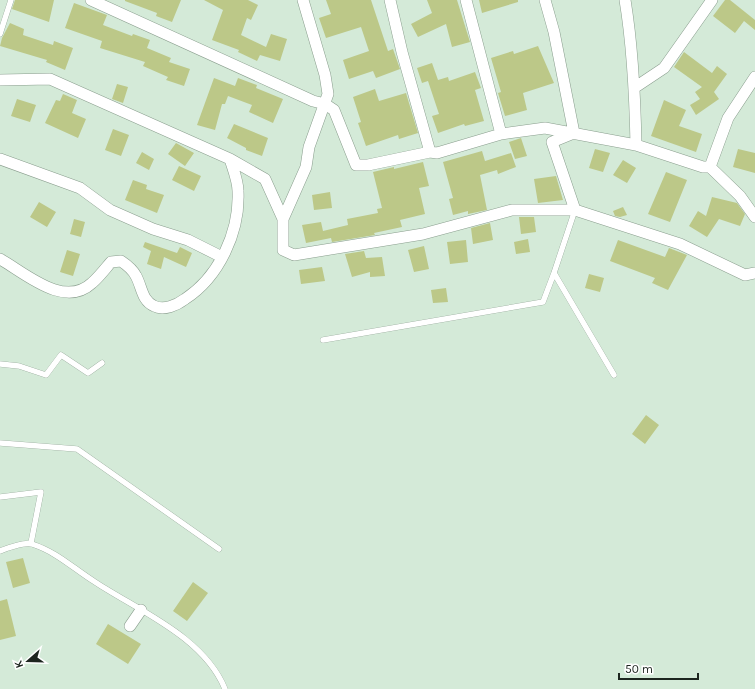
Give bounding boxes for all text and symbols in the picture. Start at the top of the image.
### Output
north arrow [8,641,48,681]
scale bar [619,655,698,681]
text: K [11,658,26,670]
text: 50 m [625,662,653,676]

